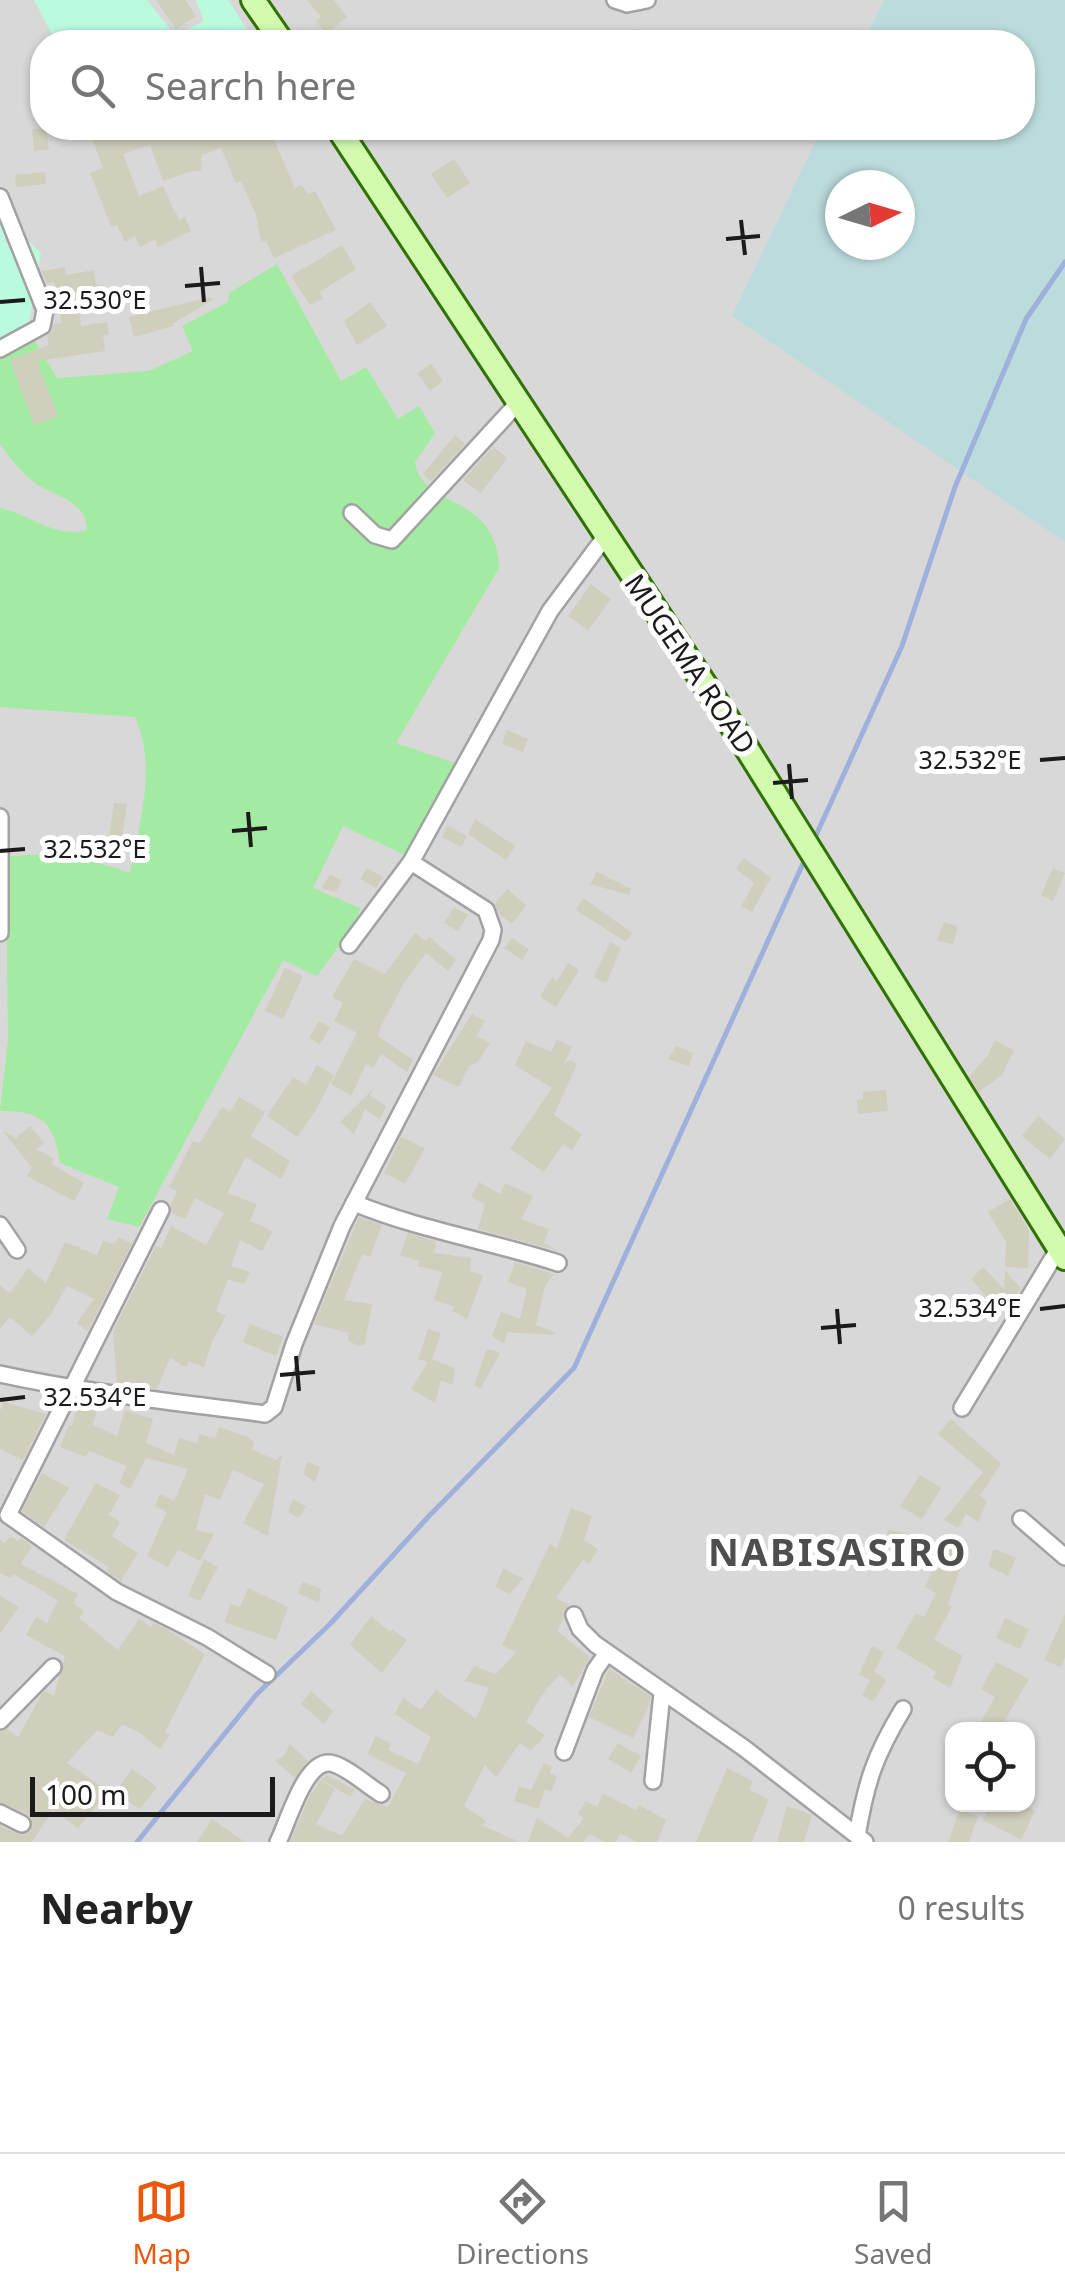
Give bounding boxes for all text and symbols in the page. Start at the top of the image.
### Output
search box [30,30,1035,140]
icon: search [65,58,120,113]
text: Search here [145,59,356,111]
north arrow [825,170,915,260]
text: 32.530°E [44,282,146,316]
street label: MUGEMA ROAD [617,566,765,761]
text: 32.532°E [919,742,1021,776]
text: 32.532°E [44,831,146,865]
text: 32.534°E [919,1290,1021,1324]
text: 32.534°E [44,1379,146,1413]
district label: NABISASIRO [708,1525,968,1577]
map controls [945,1722,1035,1812]
button: locate [945,1722,1035,1812]
scale bar [30,1772,275,1816]
text: 100 m [45,1775,127,1813]
text: Nearby [40,1879,193,1936]
text: 0 results [898,1886,1025,1929]
tab: Map [133,2174,191,2272]
tab: Directions [456,2174,589,2272]
tab: Saved [854,2174,932,2272]

